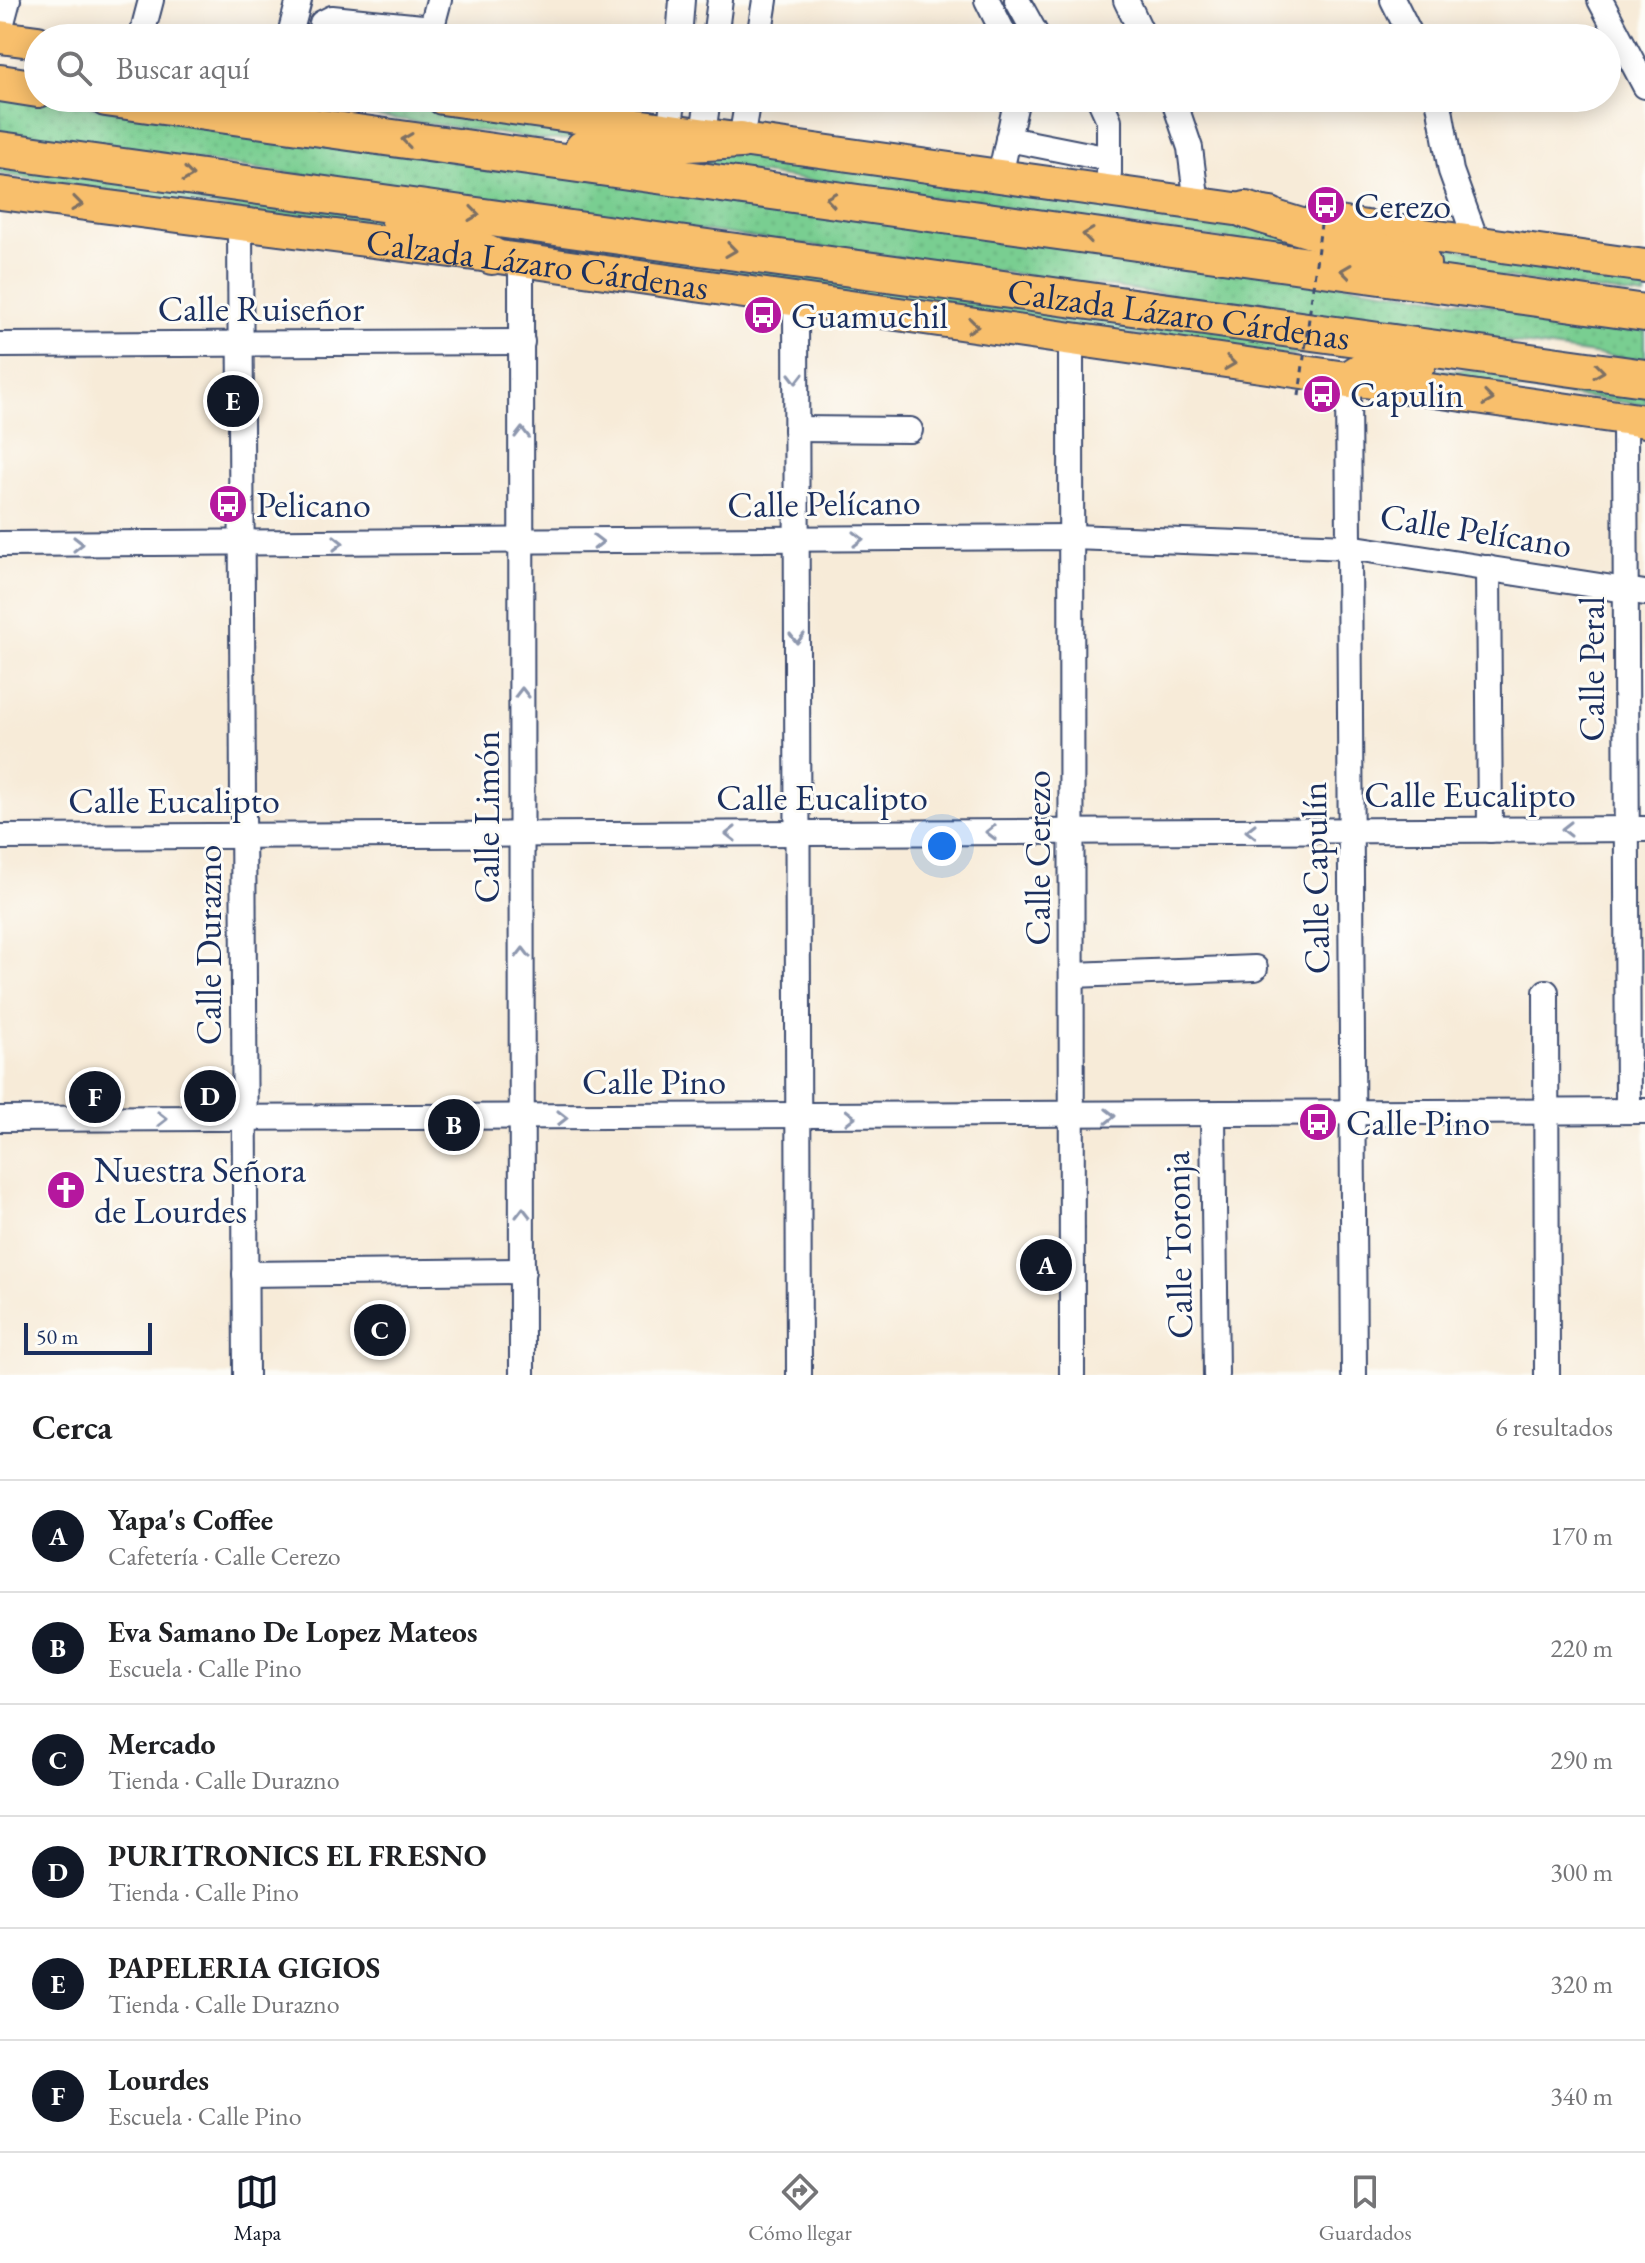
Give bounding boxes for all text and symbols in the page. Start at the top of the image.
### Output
search box [24,24,1621,112]
icon: search [52,46,96,90]
text: Buscar aquí [116,49,250,88]
one-way arrow [400,132,414,149]
one-way arrow [181,166,195,183]
place label: Cerezo [1354,182,1451,229]
bus stop icon: Cerezo [1305,184,1347,226]
one-way arrow [824,191,838,208]
one-way arrow [70,195,84,212]
one-way arrow [467,205,481,222]
street label: Calzada Lázaro Cárdenas [363,217,712,310]
one-way arrow [1082,227,1095,244]
one-way arrow [724,241,738,258]
one-way arrow [1339,263,1353,280]
street label: Calzada Lázaro Cárdenas [1004,266,1353,360]
street label: Calle Ruiseñor [158,285,364,332]
place label: Guamuchil [791,292,948,339]
bus stop icon: Guamuchil [742,294,784,336]
one-way arrow [966,317,980,334]
one-way arrow [1223,354,1237,371]
one-way arrow [1592,362,1606,379]
pin: E [207,371,259,431]
place label: Capulin [1350,371,1464,418]
one-way arrow [787,372,805,385]
bus stop icon: Capulin [1301,373,1343,415]
one-way arrow [1481,390,1495,407]
one-way arrow [513,426,531,439]
street label: Calle Pelícano [727,478,921,528]
place label: Pelicano [256,481,371,528]
bus stop icon: Pelicano [207,483,249,525]
street label: Calle Pelícano [1377,492,1575,568]
one-way arrow [852,530,865,547]
one-way arrow [592,533,605,551]
one-way arrow [332,534,345,552]
one-way arrow [72,535,85,552]
street label: Calle Peral [1568,596,1615,742]
one-way arrow [788,632,806,645]
one-way arrow [513,686,531,699]
street label: Calle Limón [463,730,510,904]
street label: Calle Cerezo [1014,770,1061,946]
street label: Calle Eucalipto [1364,771,1576,818]
street label: Calle Eucalipto [716,774,928,821]
street label: Calle Eucalipto [68,777,280,824]
street label: Calle Capulín [1290,781,1340,975]
one-way arrow [1560,820,1573,838]
one-way arrow [1244,822,1257,840]
one-way arrow [984,823,997,841]
one-way arrow [724,825,737,843]
your location [922,826,962,866]
street label: Calle Durazno [185,845,232,1045]
one-way arrow [514,946,531,959]
street label: Calle Pino [582,1058,726,1105]
pin: D [184,1066,236,1126]
pin: F [69,1067,121,1127]
pin: B [428,1095,480,1155]
place label: Calle Pino [1346,1099,1490,1146]
bus stop icon: Calle Pino [1297,1101,1339,1143]
one-way arrow [1104,1107,1117,1125]
one-way arrow [844,1108,857,1126]
one-way arrow [556,1109,569,1127]
one-way arrow [156,1110,169,1128]
place label: Nuestra Señora de Lourdes [94,1146,307,1234]
street label: Calle Toronja [1153,1150,1203,1339]
church icon: Nuestra Señora de Lourdes [45,1169,87,1211]
one-way arrow [514,1206,532,1219]
pin: A [1020,1235,1072,1295]
pin: C [354,1300,406,1360]
scale bar [24,1319,152,1355]
text: 50 m [36,1322,79,1351]
text: Cerca [32,1405,112,1449]
text: 6 resultados [1495,1410,1613,1444]
text: Yapa's Coffee [108,1500,273,1539]
text: A [49,1519,67,1553]
text: 170 m [1550,1519,1613,1553]
text: Cafetería · Calle Cerezo [108,1539,341,1573]
text: Eva Samano De Lopez Mateos [108,1612,478,1651]
text: B [50,1631,66,1665]
text: 220 m [1550,1631,1613,1665]
text: Escuela · Calle Pino [108,1651,302,1685]
text: Mercado [108,1724,216,1763]
text: C [49,1743,67,1777]
text: 290 m [1550,1743,1613,1777]
text: Tienda · Calle Durazno [108,1763,340,1797]
text: PURITRONICS EL FRESNO [108,1836,487,1875]
text: D [48,1855,68,1889]
text: 300 m [1550,1855,1613,1889]
text: Tienda · Calle Pino [108,1875,299,1909]
text: PAPELERIA GIGIOS [108,1948,380,1987]
text: E [51,1967,65,2001]
text: 320 m [1550,1967,1613,2001]
text: Tienda · Calle Durazno [108,1987,340,2021]
text: Lourdes [108,2060,209,2099]
text: F [51,2079,65,2113]
text: 340 m [1550,2079,1613,2113]
text: Escuela · Calle Pino [108,2099,302,2133]
tab: Mapa [233,2170,281,2247]
tab: Cómo llegar [748,2170,852,2247]
tab: Guardados [1319,2170,1412,2247]

